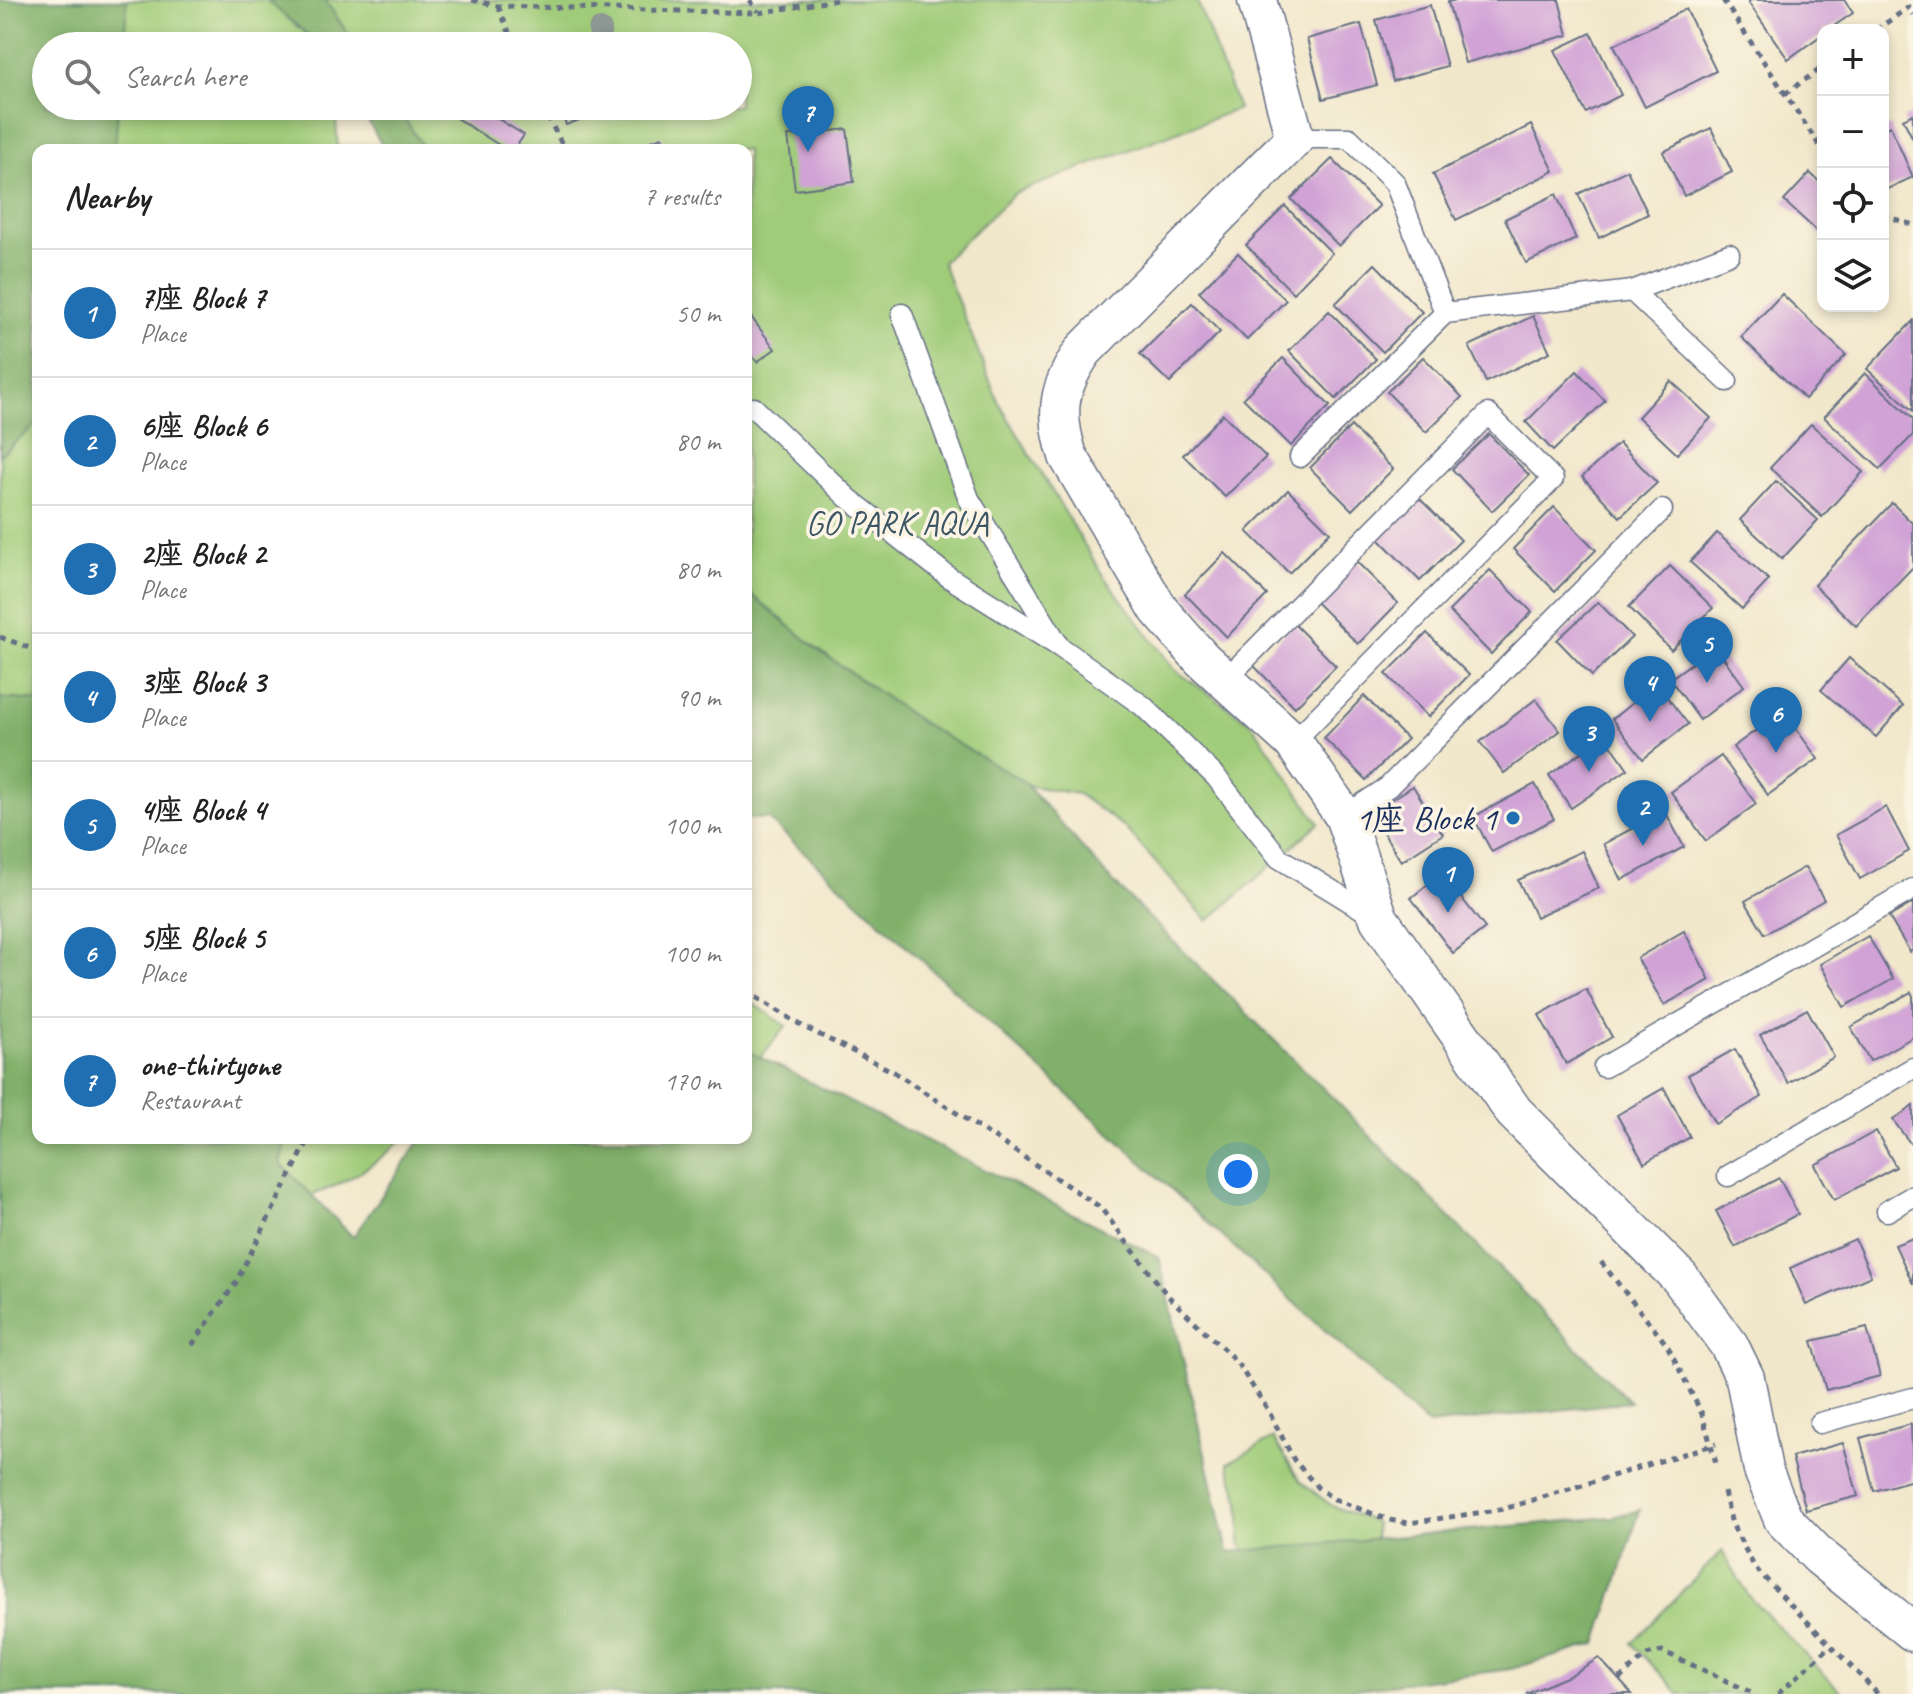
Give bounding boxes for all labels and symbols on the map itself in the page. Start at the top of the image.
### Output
pin: 7 [782,86,834,152]
park label: GO PARK AQUA [806,501,989,544]
pin: 5 [1681,617,1733,683]
pin: 4 [1624,656,1676,722]
pin: 6 [1750,687,1802,753]
pin: 3 [1563,706,1615,772]
pin: 2 [1617,780,1669,846]
place label: 1座 Block 1 [1356,797,1499,840]
marker: 1座 Block 1 [1504,809,1522,827]
pin: 1 [1422,847,1474,913]
your location [1218,1154,1258,1194]

